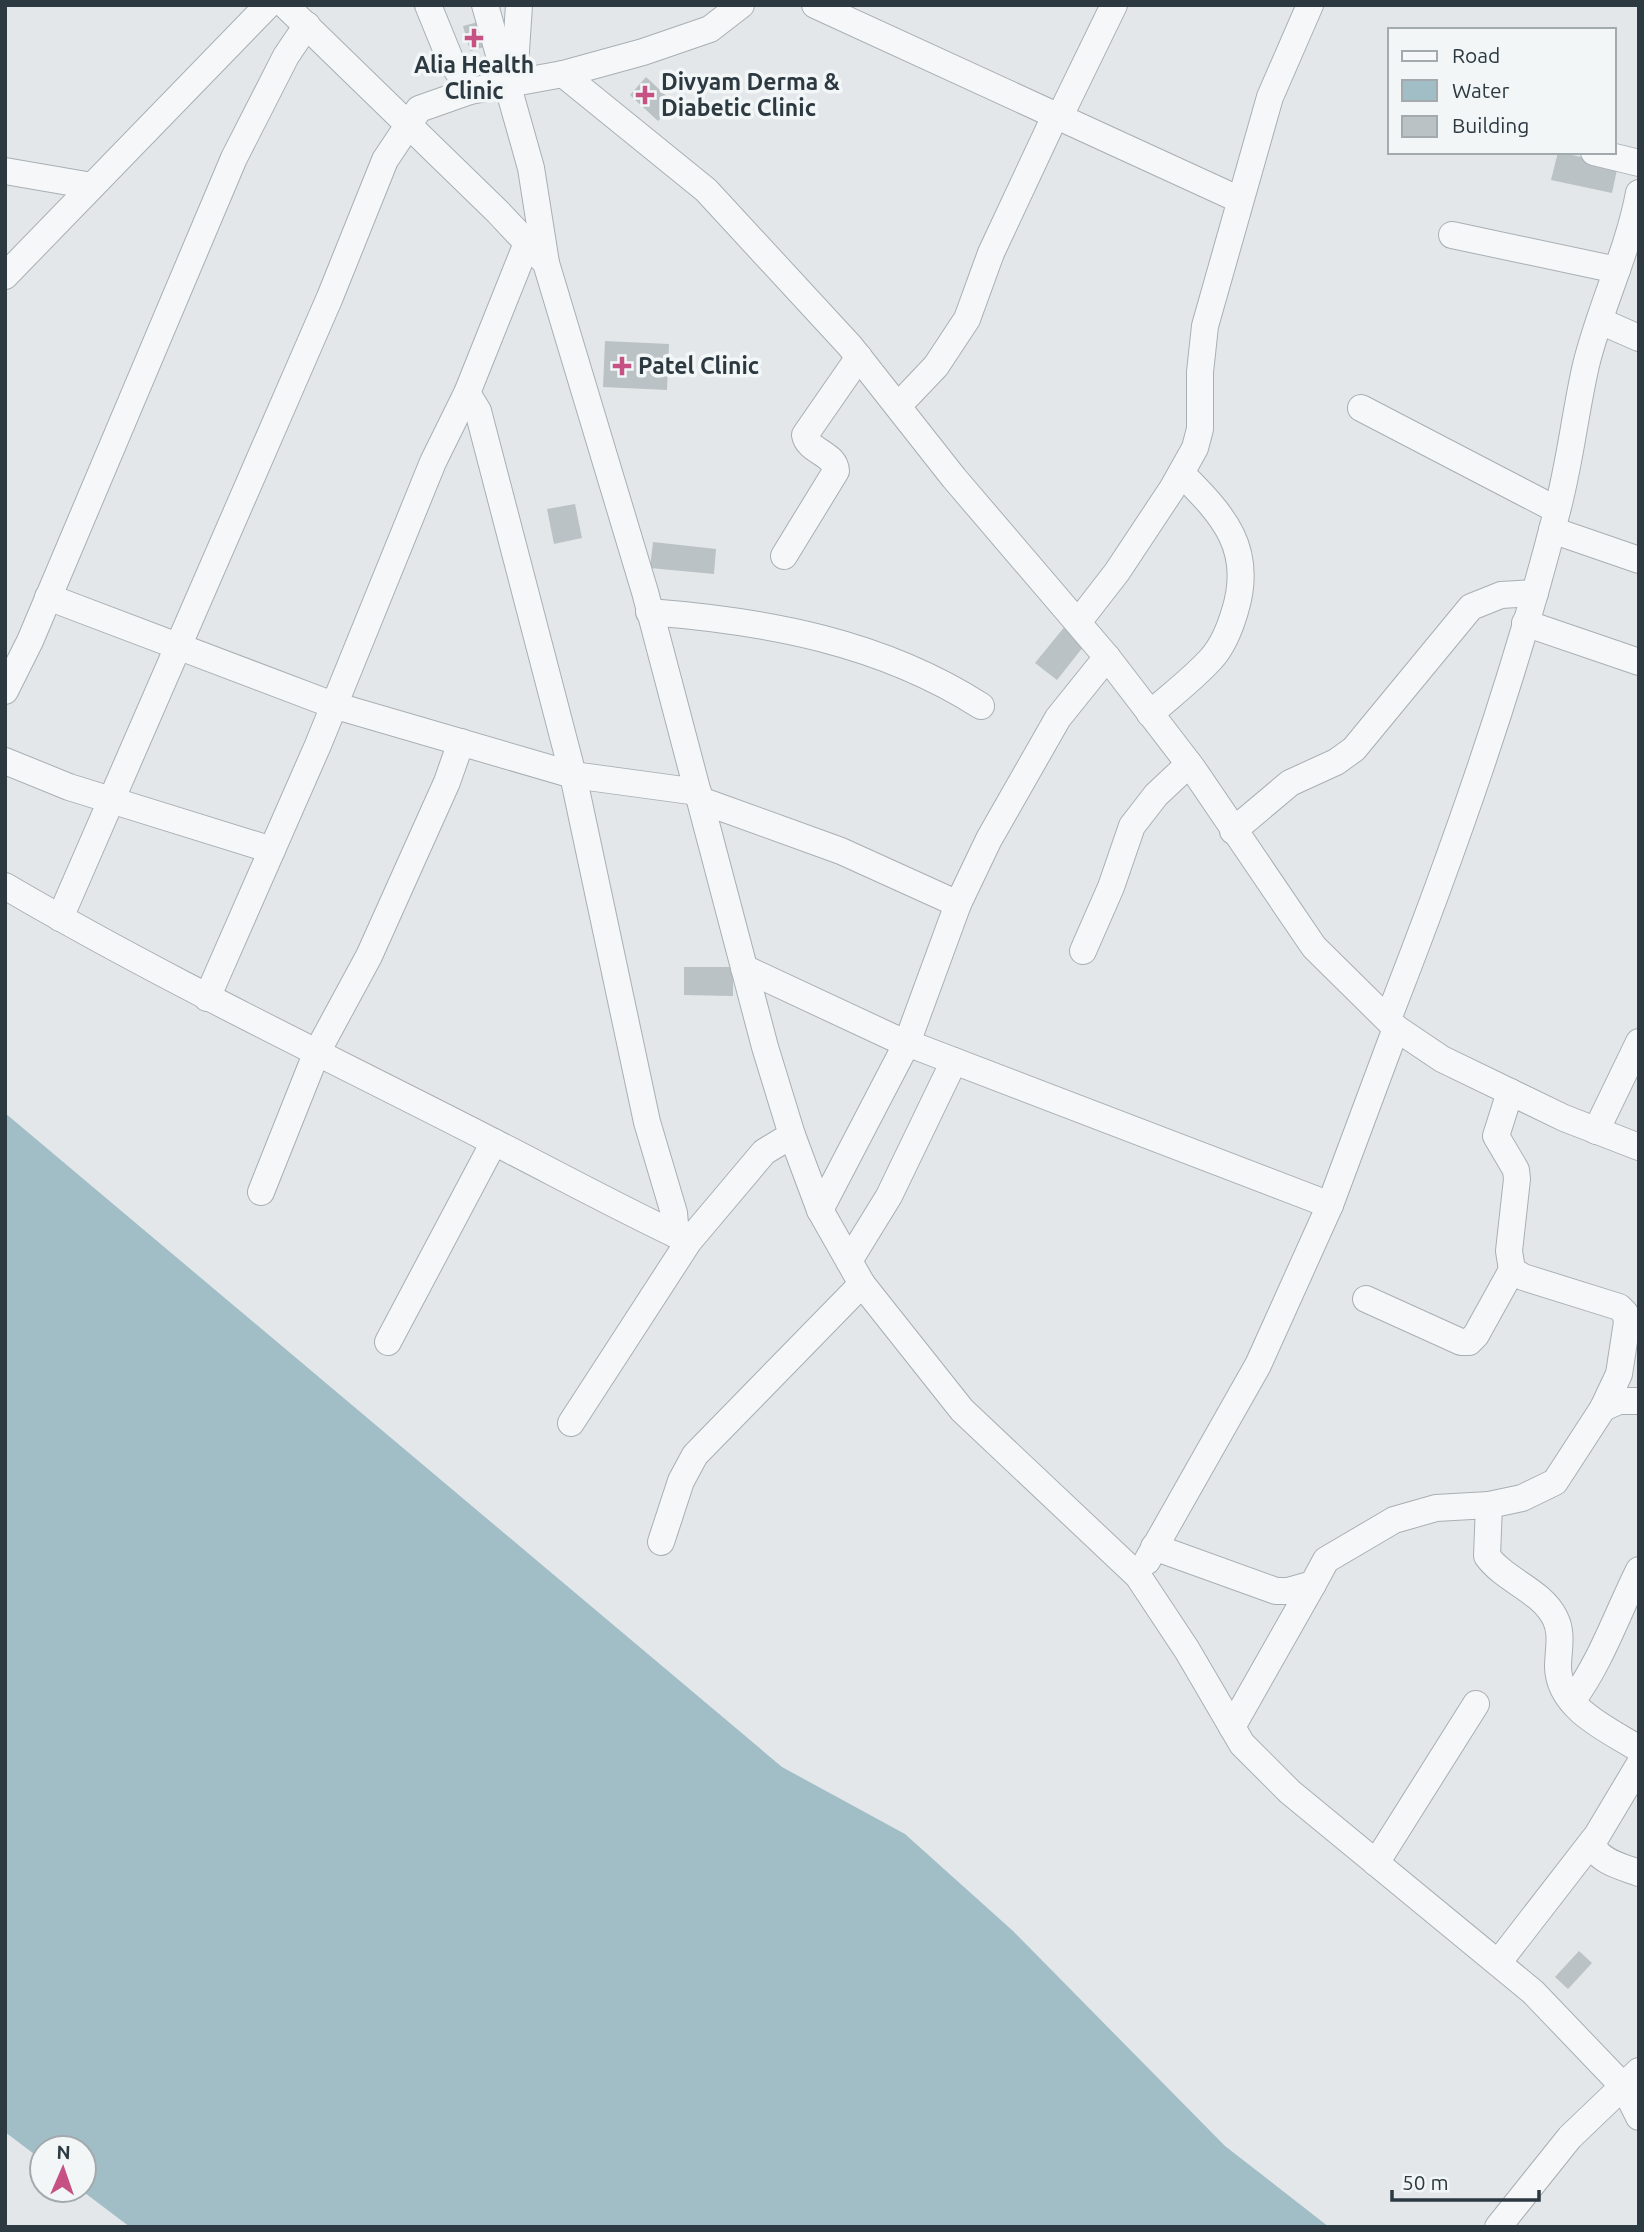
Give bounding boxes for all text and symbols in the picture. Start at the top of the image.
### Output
marker: Alia Health Clinic [464,28,484,48]
legend [1388,28,1616,154]
text: Road [1452,43,1500,67]
place label: Alia Health Clinic [414,52,534,103]
place label: Divyam Derma & Diabetic Clinic [661,69,840,120]
text: Water [1452,78,1510,102]
marker: Divyam Derma & Diabetic Clinic [635,85,655,105]
text: Building [1452,113,1529,137]
place label: Patel Clinic [638,353,759,378]
marker: Patel Clinic [612,356,632,376]
north arrow [28,2134,98,2204]
text: N [56,2141,71,2163]
scale bar [1392,2158,1539,2202]
text: 50 m [1402,2170,1449,2194]

